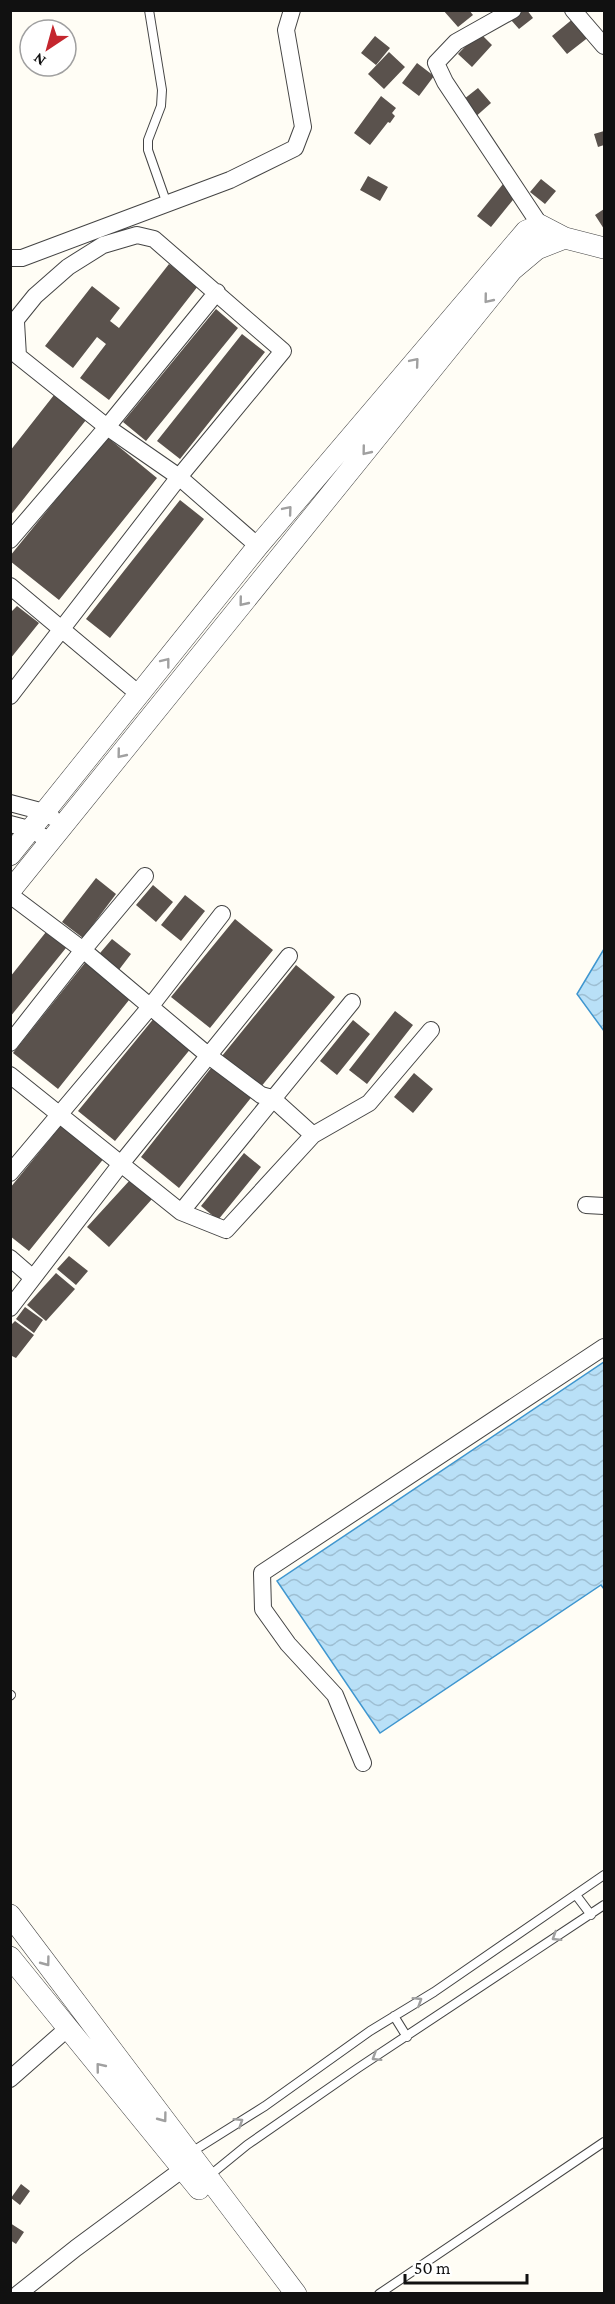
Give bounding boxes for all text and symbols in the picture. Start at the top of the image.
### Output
north arrow [18,18,78,78]
text: N [30,50,49,70]
one-way arrow [485,292,496,303]
one-way arrow [407,358,418,369]
one-way arrow [362,444,373,455]
one-way arrow [281,506,292,517]
one-way arrow [240,596,251,607]
one-way arrow [158,658,169,669]
one-way arrow [117,747,128,758]
one-way arrow [551,1930,562,1941]
one-way arrow [38,1955,49,1966]
one-way arrow [412,1997,422,2009]
one-way arrow [372,2049,382,2061]
one-way arrow [96,2063,107,2074]
one-way arrow [156,2111,167,2122]
one-way arrow [232,2118,243,2129]
scale bar [405,2247,526,2285]
text: 50 m [414,2258,451,2278]

